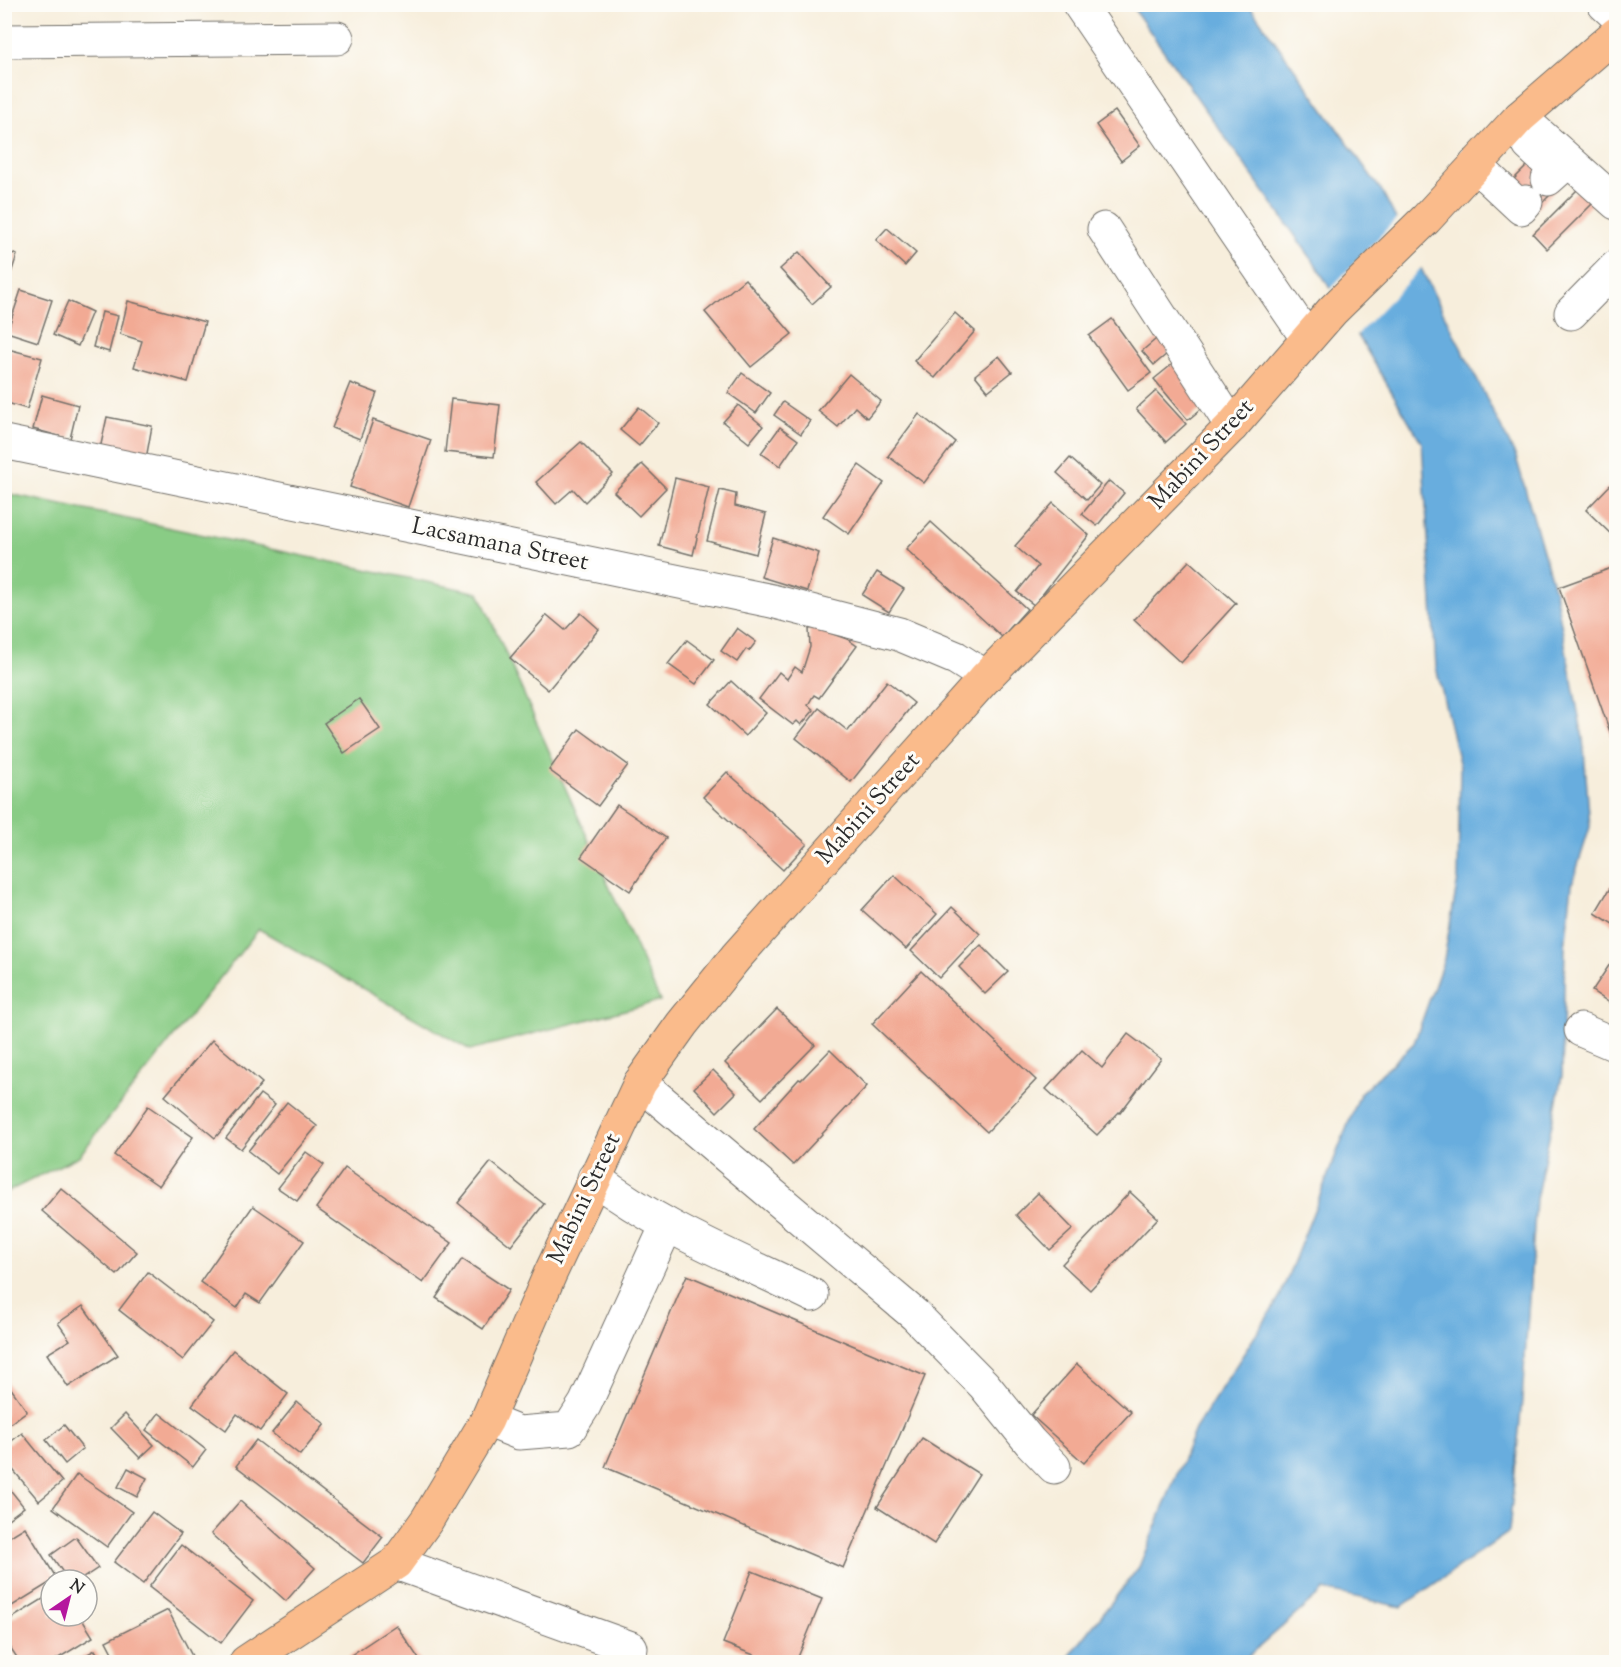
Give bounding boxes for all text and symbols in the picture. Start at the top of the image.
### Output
street label: Mabini Street [1142,392,1262,518]
street label: Lacsamana Street [409,510,591,580]
street label: Mabini Street [809,745,929,873]
street label: Mabini Street [540,1128,630,1270]
north arrow [39,1568,99,1628]
text: N [64,1575,88,1601]

